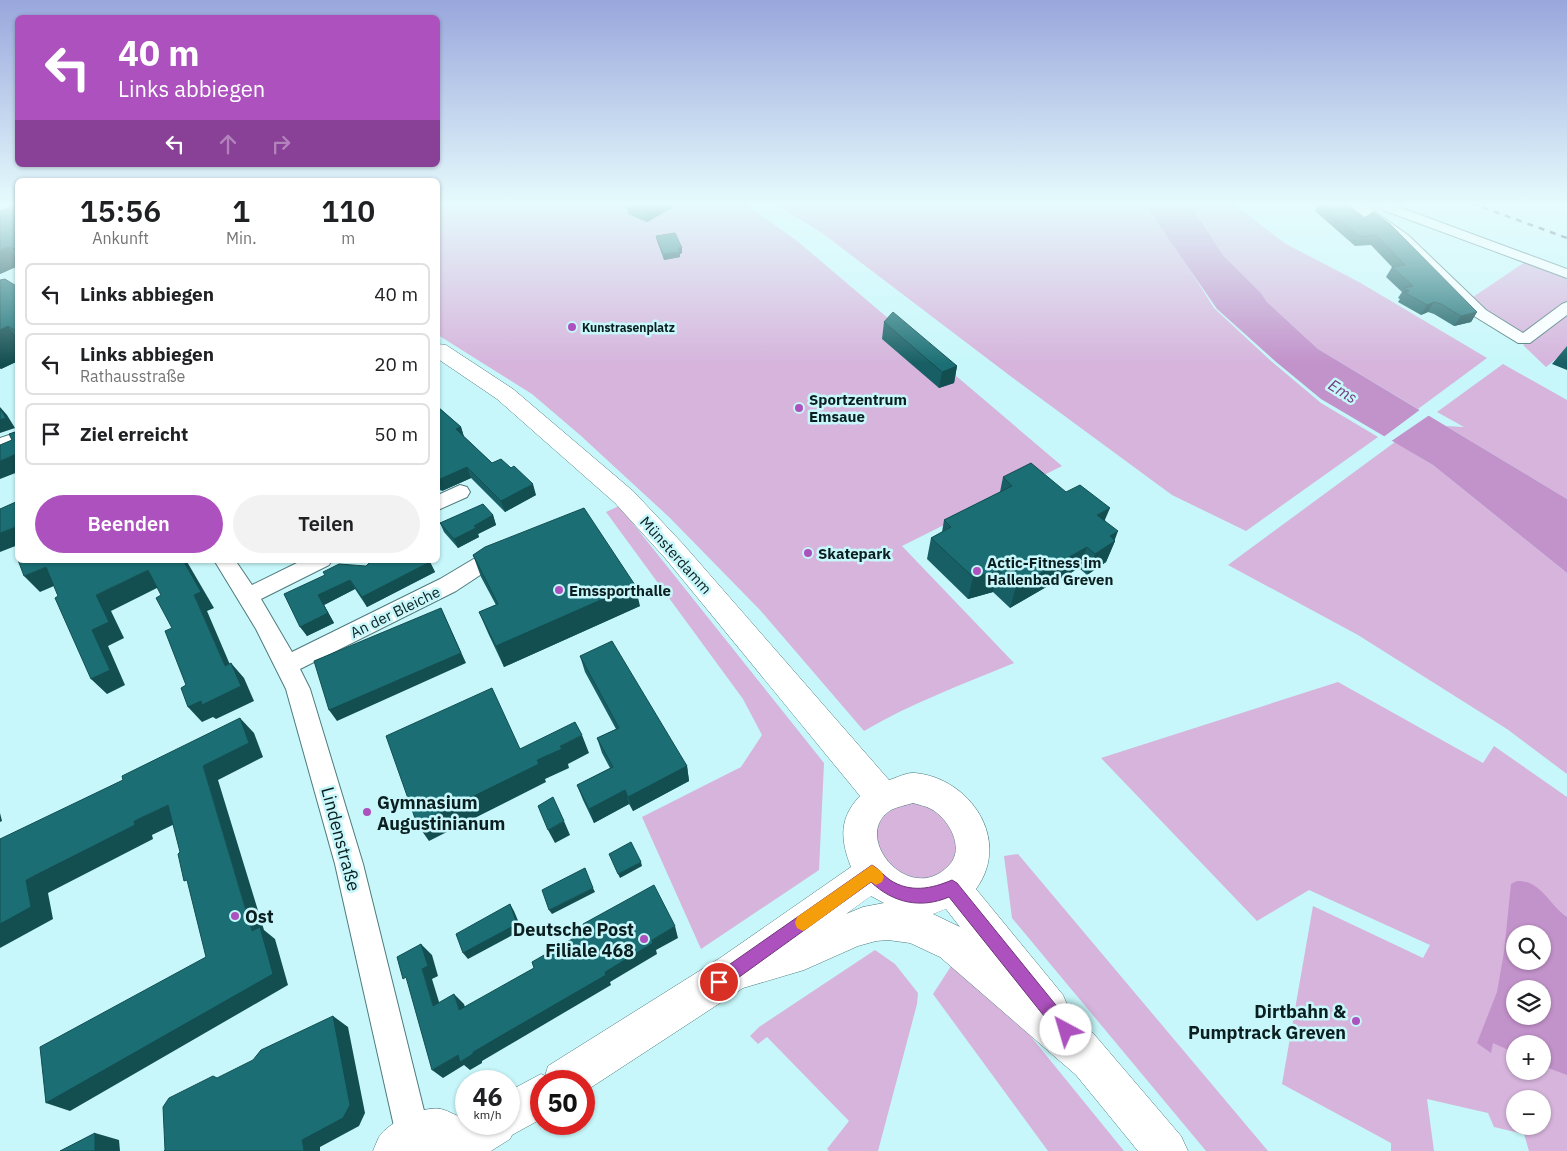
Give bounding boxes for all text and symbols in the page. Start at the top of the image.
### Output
text: 40 m [118,30,200,76]
icon: left [35,35,100,100]
text: Links abbiegen [118,74,265,103]
icon: left [161,130,189,158]
icon: ahead [214,130,242,158]
icon: right [267,130,295,158]
text: 15:56 [80,191,161,230]
text: 1 [232,191,250,230]
text: 110 [321,191,375,230]
text: Ankunft [92,228,149,248]
text: Min. [226,228,256,248]
text: m [341,228,355,248]
icon: left [37,280,65,308]
text: Links abbiegen [80,282,214,306]
text: 40 m [374,282,418,306]
place label: Kunstrasenplatz [582,320,675,335]
marker: Kunstrasenplatz [566,321,578,333]
text: Links abbiegen [80,342,214,366]
icon: left [37,350,65,378]
text: 20 m [374,352,418,376]
text: Rathausstraße [80,366,185,386]
water label: Ems [1325,375,1361,407]
place label: Sportzentrum Emsaue [809,390,907,426]
marker: Sportzentrum Emsaue [793,402,805,414]
icon: arrive [37,420,65,448]
text: Ziel erreicht [80,422,188,446]
text: 50 m [374,422,418,446]
button: Beenden [35,495,223,553]
button: Teilen [233,495,420,553]
street label: Münsterdamm [636,512,716,598]
place label: Skatepark [818,544,891,563]
marker: Skatepark [802,547,814,559]
place label: Actic-Fitness im Hallenbad Greven [987,553,1113,589]
marker: Actic-Fitness im Hallenbad Greven [971,565,983,577]
place label: Emssporthalle [569,581,671,600]
street label: An der Bleiche [347,582,443,642]
marker: Emssporthalle [553,584,565,596]
street label: Lindenstraße [316,784,366,894]
place label: Gymnasium Augustinianum [377,791,505,835]
marker: Gymnasium Augustinianum [361,806,373,818]
place label: Ost [245,905,274,928]
marker: Ost [229,910,241,922]
place label: Deutsche Post Filiale 468 [513,918,634,962]
map controls [1506,925,1551,1135]
button: search [1506,925,1551,970]
marker: Deutsche Post Filiale 468 [638,933,650,945]
pin [698,961,740,1003]
icon: arrive [705,968,733,996]
button: layers [1506,980,1551,1025]
place label: Dirtbahn & Pumptrack Greven [1188,1000,1346,1044]
position arrow [1039,1003,1091,1055]
marker: Dirtbahn & Pumptrack Greven [1350,1015,1362,1027]
button: + [1506,1035,1551,1080]
speed limit sign: 50 [530,1070,595,1135]
text: 46 [472,1080,503,1113]
button: − [1506,1090,1551,1135]
text: km/h [473,1107,502,1122]

